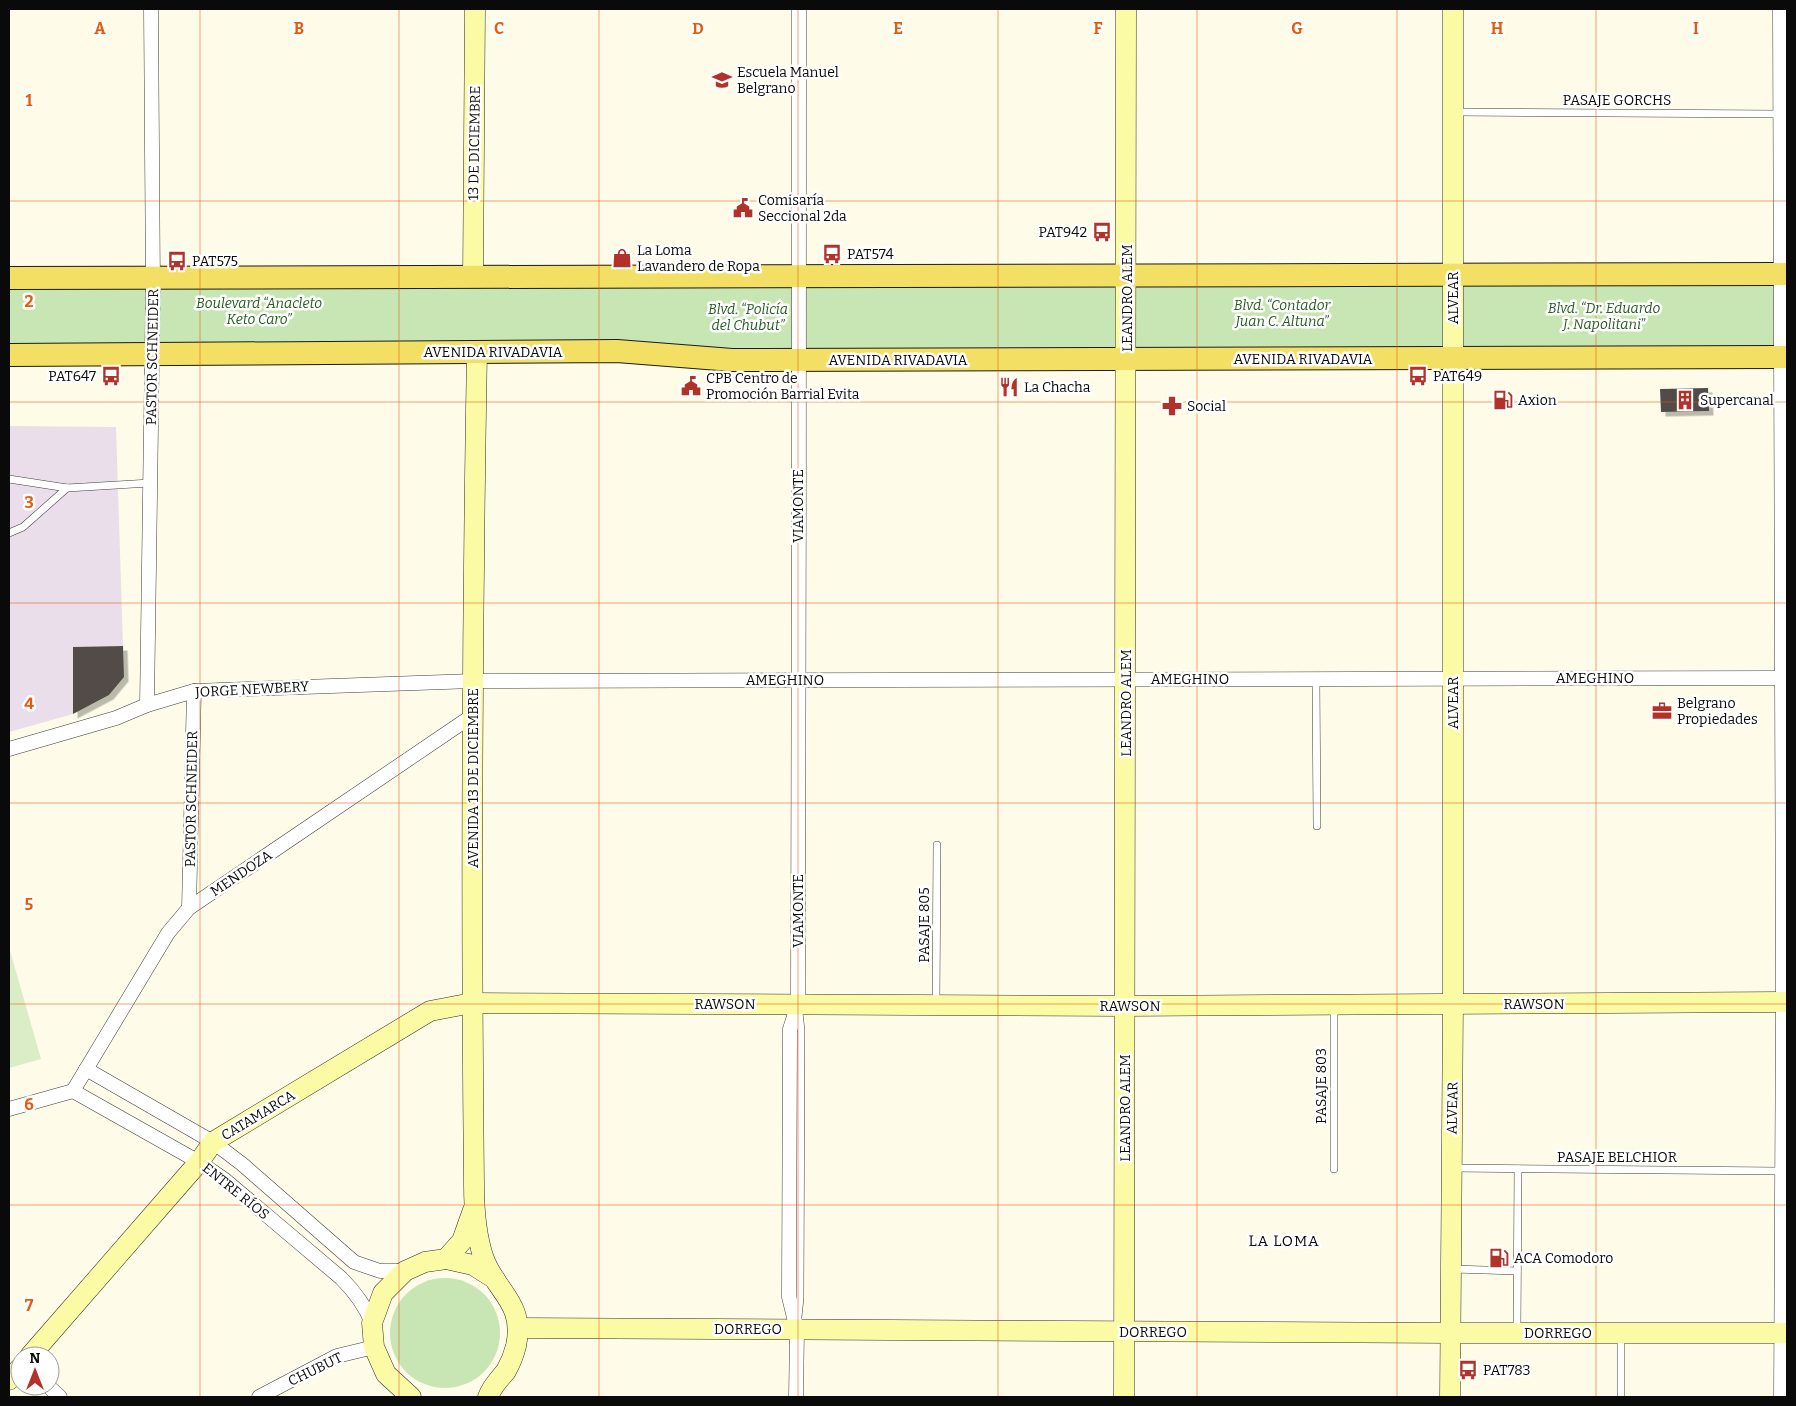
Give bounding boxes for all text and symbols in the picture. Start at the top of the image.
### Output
text: A [94,19,106,38]
text: B [294,19,304,38]
text: C [494,19,504,38]
text: D [692,19,704,38]
text: E [893,19,903,38]
text: F [1094,19,1103,38]
text: G [1291,19,1303,38]
text: H [1491,19,1504,38]
text: I [1693,19,1699,38]
place label: Escuela Manuel Belgrano [737,64,839,97]
school or university icon: Escuela Manuel Belgrano [711,69,733,91]
street label: 13 DE DICIEMBRE [465,86,484,200]
text: 1 [26,91,33,110]
street label: PASAJE GORCHS [1563,92,1671,109]
place label: Comisaría Seccional 2da [758,192,847,225]
public building icon: Comisaría Seccional 2da [732,197,754,219]
bus stop icon: PAT942 [1091,221,1113,243]
place label: PAT942 [1038,224,1087,241]
place label: La Loma Lavandero de Ropa [637,242,760,275]
bus stop icon: PAT574 [821,243,843,265]
street label: LEANDRO ALEM [1119,244,1136,352]
place label: PAT574 [847,246,894,263]
shop icon: La Loma Lavandero de Ropa [611,247,633,269]
bus stop icon: PAT575 [166,250,188,272]
place label: PAT575 [192,253,238,270]
street label: ALVEAR [1445,272,1462,324]
street label: PASTOR SCHNEIDER [143,289,162,425]
text: 2 [24,292,34,311]
park label: Boulevard “Anacleto Keto Caro” [196,295,322,328]
park label: Blvd. “Contador Juan C. Altuna” [1233,297,1331,330]
park label: Blvd. “Dr. Eduardo J. Napolitani” [1548,300,1660,333]
park label: Blvd. “Policía del Chubut” [708,301,788,334]
street label: AVENIDA RIVADAVIA [423,344,563,361]
street label: AVENIDA RIVADAVIA [1233,351,1373,368]
street label: AVENIDA RIVADAVIA [828,352,968,369]
bus stop icon: PAT647 [100,365,122,387]
bus stop icon: PAT649 [1407,365,1429,387]
place label: PAT647 [48,368,96,385]
place label: PAT649 [1433,368,1482,385]
place label: CPB Centro de Promoción Barrial Evita [706,370,860,403]
public building icon: CPB Centro de Promoción Barrial Evita [680,375,702,397]
restaurant icon: La Chacha [998,376,1020,398]
place label: La Chacha [1024,379,1091,396]
fuel station icon: Axion [1492,389,1514,411]
building icon: Supercanal [1674,389,1696,411]
place label: Axion [1518,392,1557,409]
place label: Supercanal [1700,392,1774,409]
pharmacy icon: Social [1161,395,1183,417]
place label: Social [1187,398,1226,415]
street label: VIAMONTE [790,469,807,543]
text: 3 [24,493,34,512]
street label: LEANDRO ALEM [1118,649,1135,757]
street label: AMEGHINO [1556,670,1634,687]
street label: AMEGHINO [1151,671,1229,688]
street label: AMEGHINO [746,672,824,689]
street label: ALVEAR [1445,677,1462,729]
street label: JORGE NEWBERY [194,678,309,701]
street label: AVENIDA 13 DE DICIEMBRE [465,688,482,868]
text: 4 [24,694,34,713]
place label: Belgrano Propiedades [1677,695,1758,728]
office icon: Belgrano Propiedades [1651,700,1673,722]
street label: PASTOR SCHNEIDER [182,731,201,867]
street label: MENDOZA [207,847,275,900]
street label: VIAMONTE [790,874,807,948]
street label: PASAJE 805 [916,887,933,963]
text: 5 [25,895,34,914]
street label: RAWSON [694,996,756,1013]
street label: RAWSON [1503,996,1565,1013]
street label: RAWSON [1099,998,1161,1015]
street label: PASAJE 803 [1313,1048,1330,1124]
street label: LEANDRO ALEM [1117,1054,1134,1162]
street label: ALVEAR [1444,1082,1461,1134]
street label: CATAMARCA [218,1087,298,1144]
text: 6 [24,1095,34,1114]
street label: PASAJE BELCHIOR [1557,1149,1677,1166]
street label: ENTRE RÍOS [199,1159,273,1223]
district label: LA LOMA [1248,1232,1320,1250]
fuel station icon: ACA Comodoro [1488,1247,1510,1269]
place label: ACA Comodoro [1514,1250,1613,1267]
text: 7 [25,1296,34,1315]
street label: DORREGO [714,1321,782,1338]
street label: DORREGO [1119,1324,1187,1341]
street label: DORREGO [1524,1325,1592,1342]
north arrow [10,1346,60,1396]
street label: CHUBUT [285,1349,345,1390]
text: N [30,1350,41,1367]
bus stop icon: PAT783 [1457,1359,1479,1381]
place label: PAT783 [1483,1362,1530,1379]

